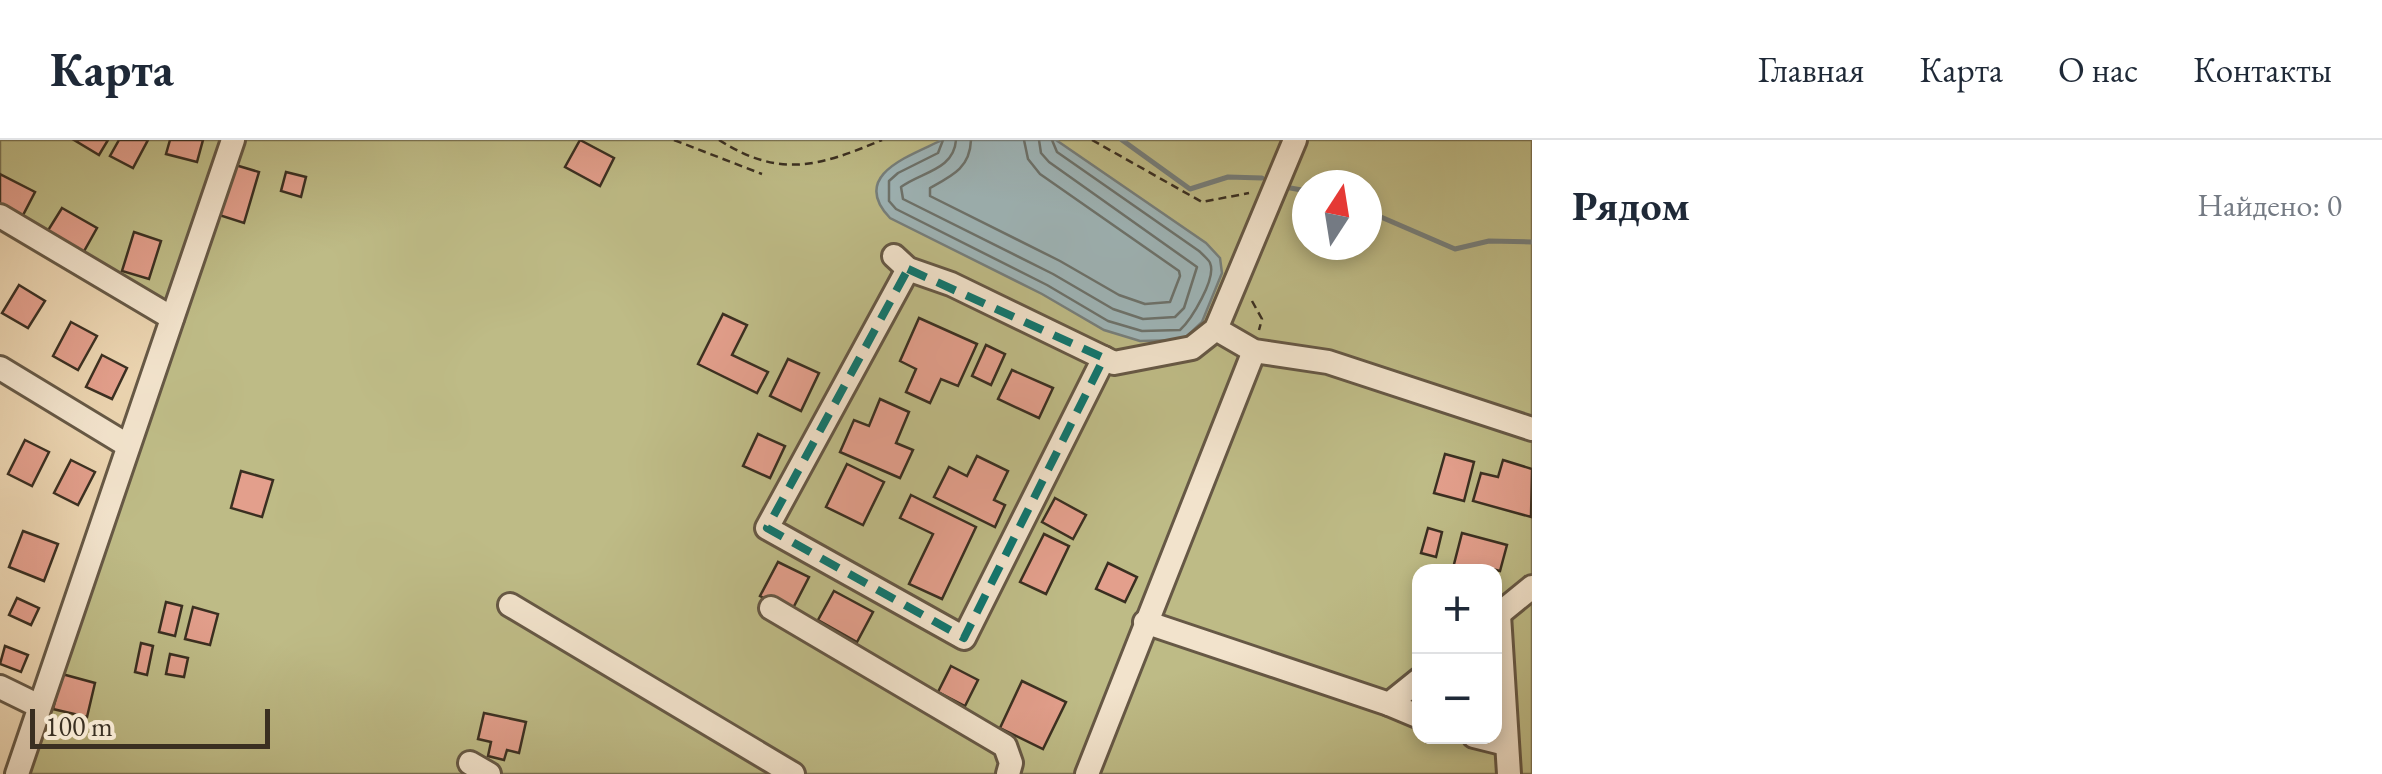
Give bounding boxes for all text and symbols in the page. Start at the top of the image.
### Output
text: Карта [50,38,174,100]
text: Главная [1758,47,1864,92]
text: Карта [1919,47,2003,92]
text: О нас [2058,47,2138,92]
text: Контакты [2193,47,2332,92]
north arrow [1292,170,1382,260]
text: Рядом [1572,178,1690,233]
text: Найдено: 0 [2197,184,2342,226]
map controls [1412,564,1502,744]
button: + [1412,564,1502,654]
button: − [1412,654,1502,744]
scale bar [30,704,270,748]
text: 100 m [45,708,113,744]

